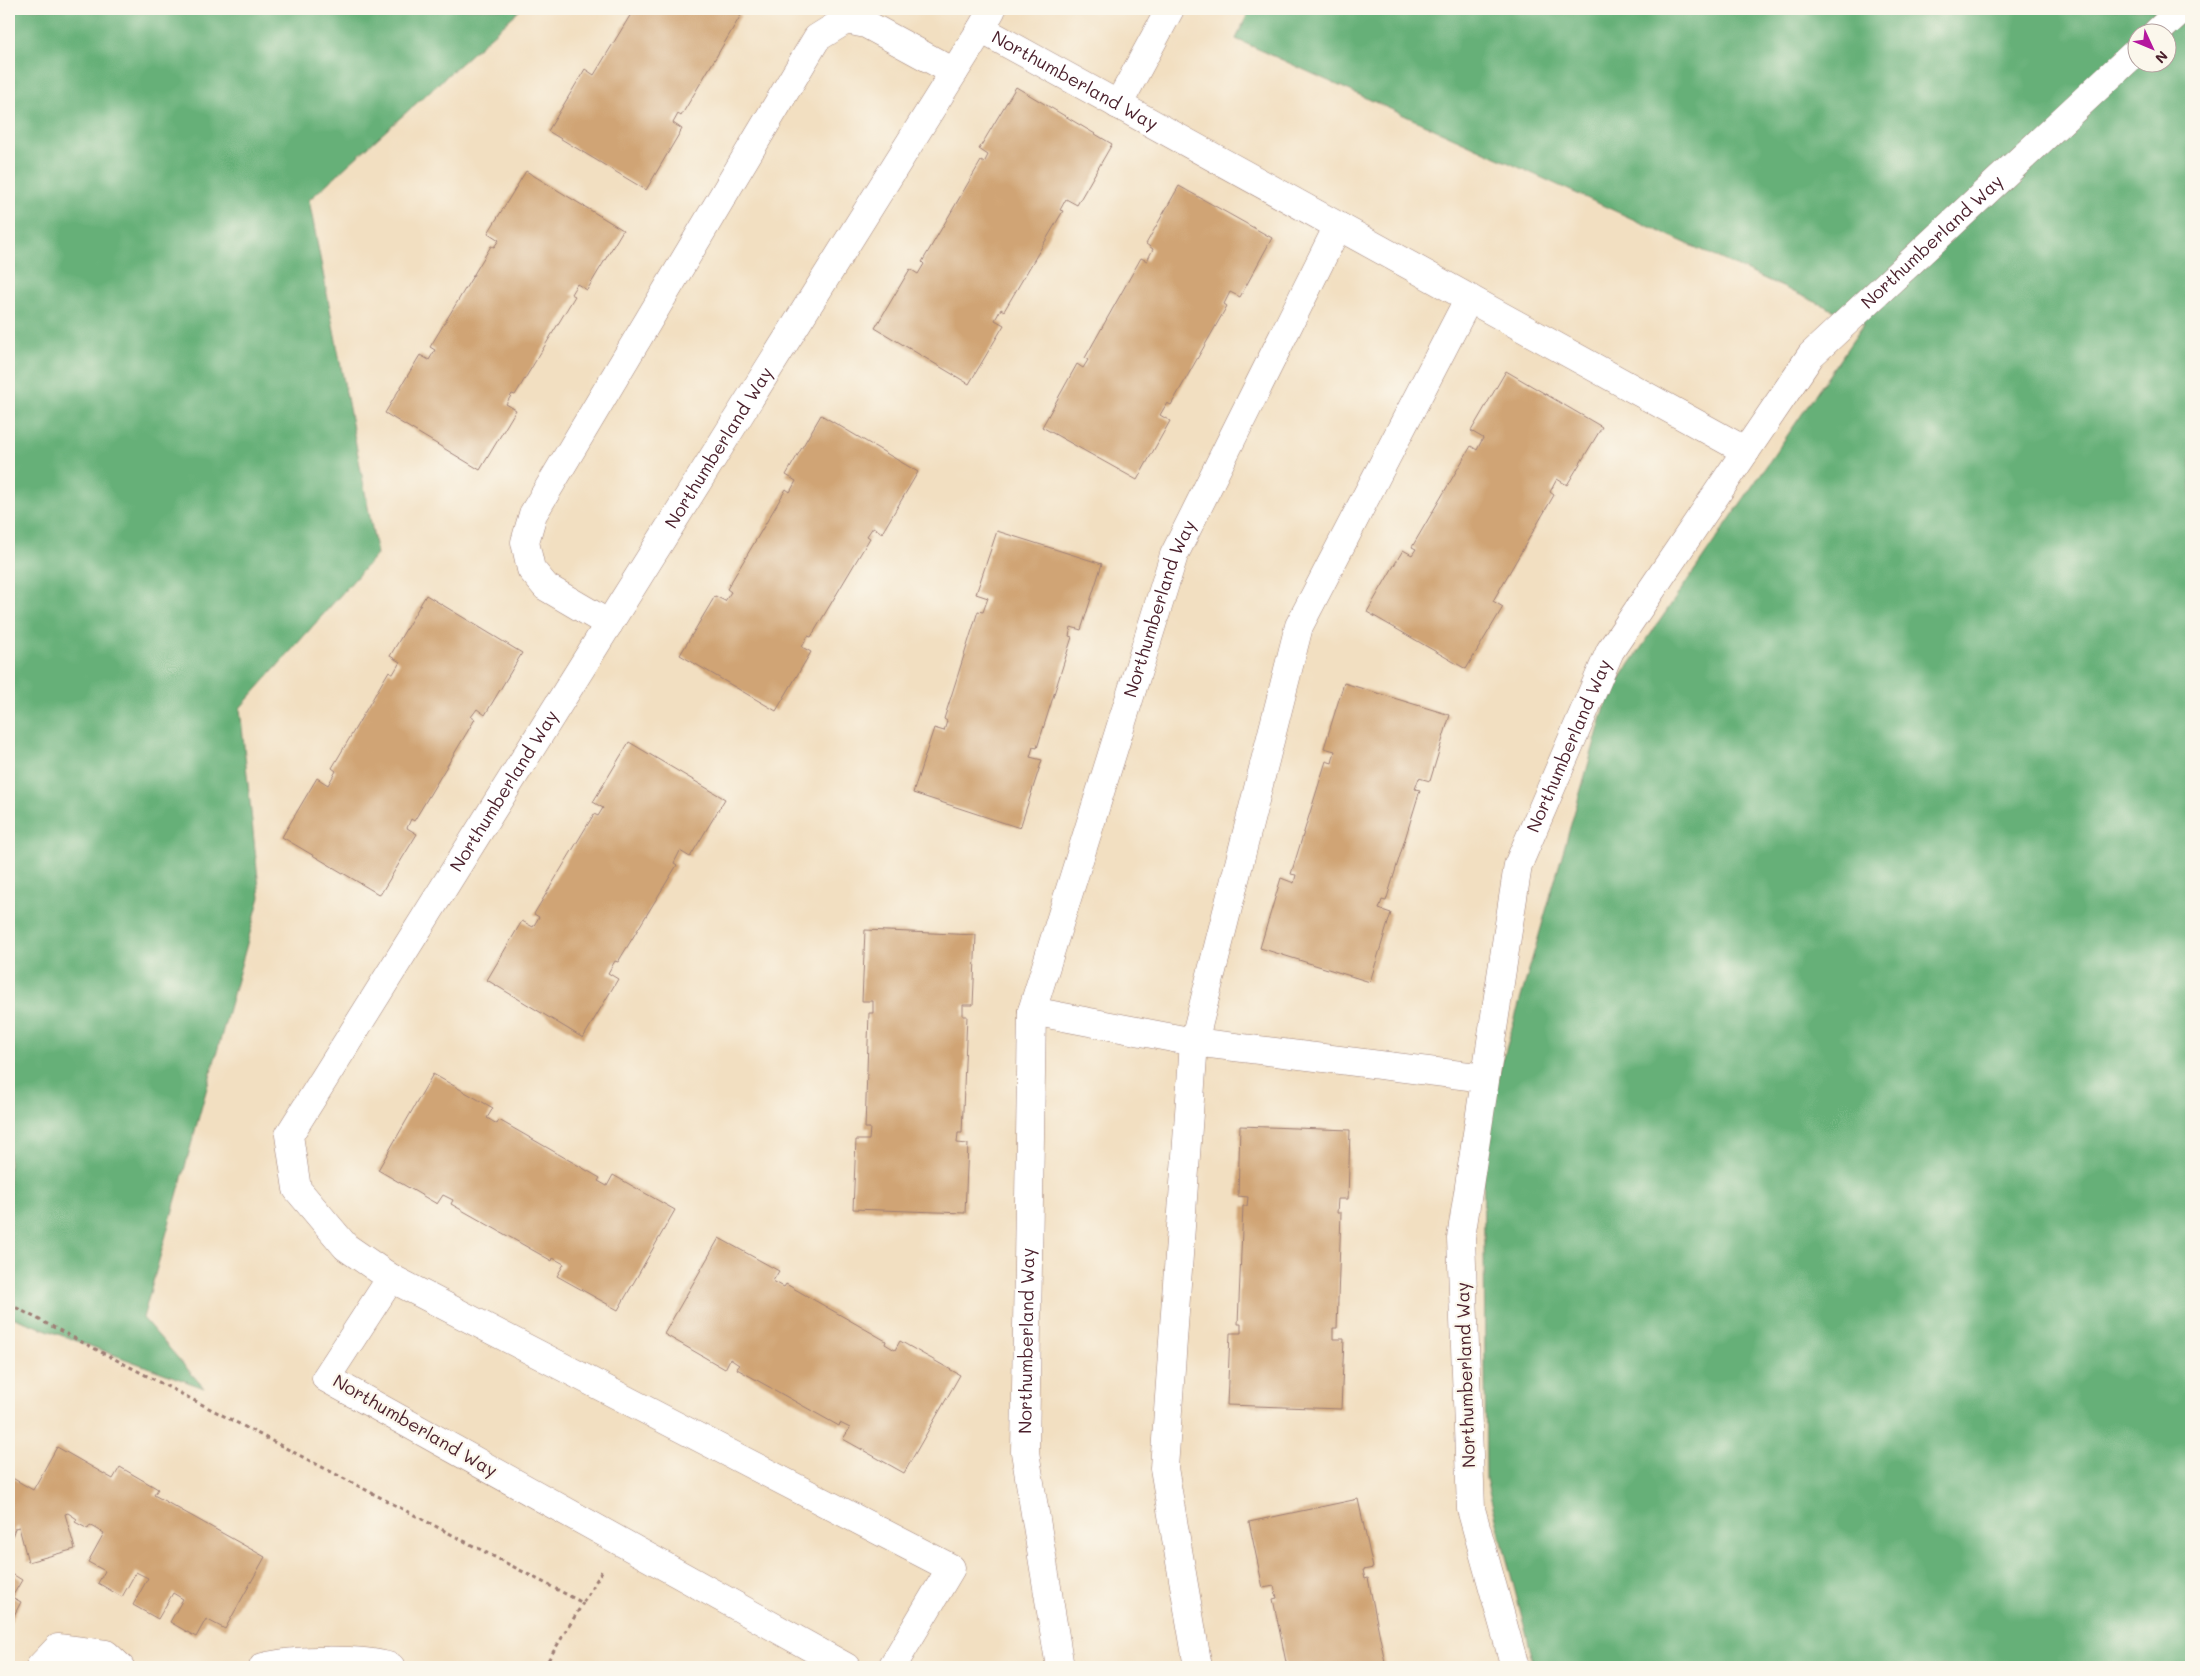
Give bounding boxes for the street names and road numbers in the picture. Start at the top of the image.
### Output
street label: Northumberland Way [988,24,1163,135]
street label: Northumberland Way [1855,169,2008,314]
street label: Northumberland Way [659,362,778,533]
street label: Northumberland Way [1117,515,1201,700]
street label: Northumberland Way [1520,655,1616,836]
street label: Northumberland Way [444,705,563,876]
street label: Northumberland Way [1012,1247,1039,1434]
street label: Northumberland Way [1450,1282,1480,1468]
street label: Northumberland Way [329,1368,502,1482]

